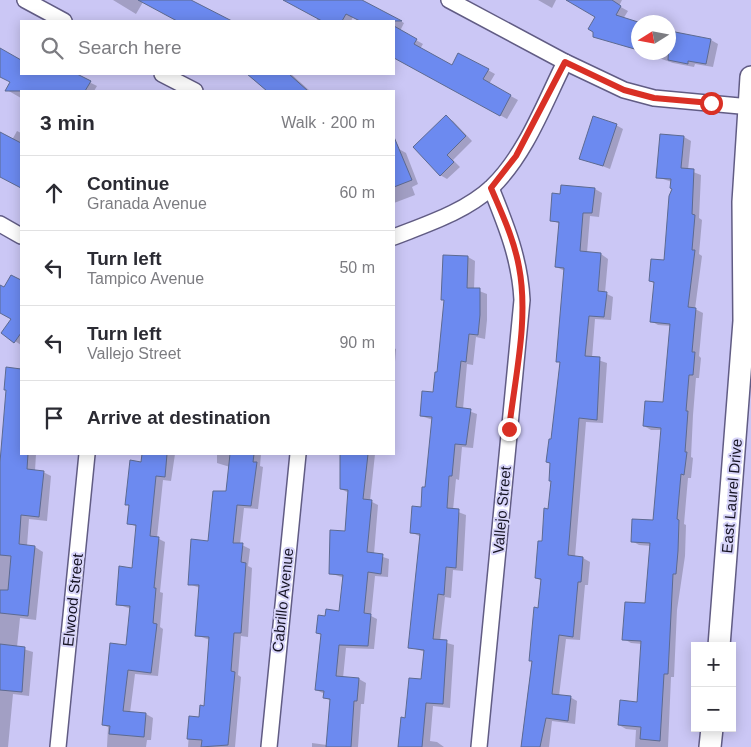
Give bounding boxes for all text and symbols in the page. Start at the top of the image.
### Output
north arrow [631,15,676,60]
search box [20,20,395,75]
icon: search [38,34,66,62]
text: Search here [78,37,182,58]
route start [700,92,723,115]
text: 3 min [40,111,95,134]
text: Walk · 200 m [281,114,375,131]
text: Continue [87,173,169,194]
icon: ahead [40,179,68,207]
text: 60 m [339,184,375,201]
text: Granada Avenue [87,195,207,212]
text: Turn left [87,248,162,269]
icon: left [40,254,68,282]
text: 50 m [339,259,375,276]
text: Tampico Avenue [87,270,204,287]
text: Turn left [87,323,162,344]
icon: left [40,329,68,357]
text: 90 m [339,334,375,351]
text: Vallejo Street [87,345,181,362]
icon: arrive [40,404,68,432]
text: Arrive at destination [87,407,271,428]
route end [498,418,521,441]
street label: East Laurel Drive [718,438,745,554]
street label: Vallejo Street [489,465,514,555]
street label: Cabrillo Avenue [269,547,296,653]
street label: Elwood Street [59,552,86,647]
map controls [691,642,736,732]
button: + [691,642,736,687]
button: − [691,687,736,732]

